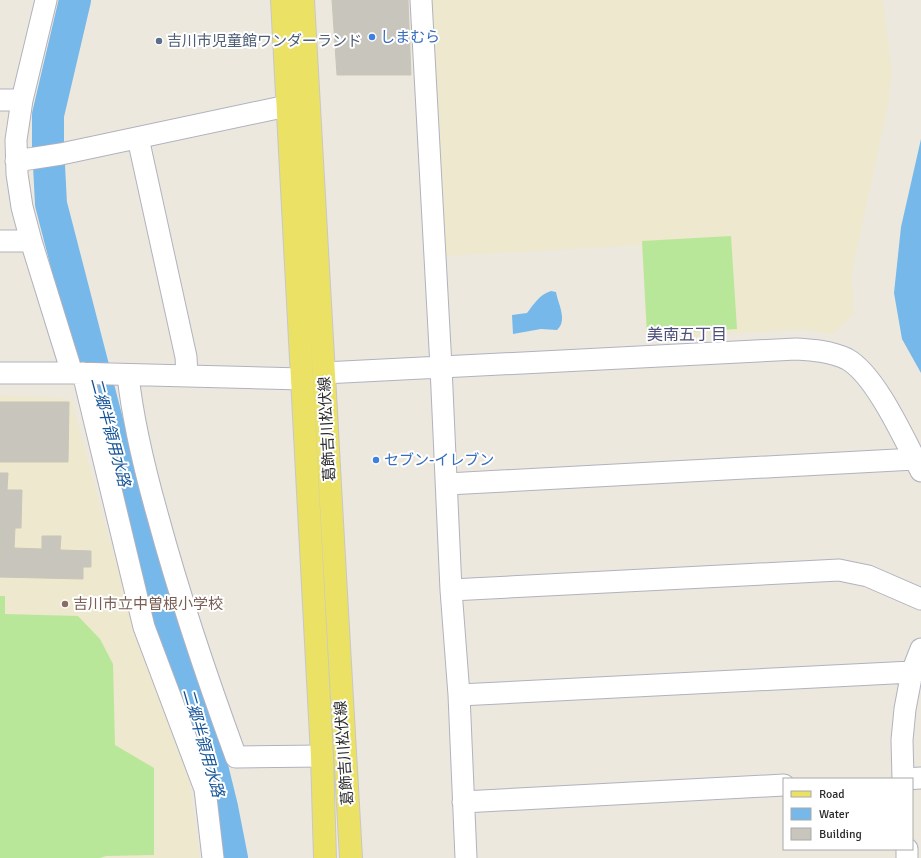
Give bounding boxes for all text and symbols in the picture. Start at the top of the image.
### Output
place label: しまむら [380,28,440,46]
place label: 吉川市児童館ワンダーランド [167,32,362,50]
marker: しまむら [367,32,377,42]
marker: 吉川市児童館ワンダーランド [154,36,164,46]
district label: 美南五丁目 [647,325,727,345]
water label: 二郷半領用水路 [86,375,135,491]
street label: 葛飾吉川松伏線 [315,376,339,482]
place label: セブン-イレブン [384,451,494,469]
marker: セブン-イレブン [371,455,381,465]
place label: 吉川市立中曽根小学校 [73,595,223,613]
marker: 吉川市立中曽根小学校 [60,599,70,609]
water label: 二郷半領用水路 [178,686,229,802]
street label: 葛飾吉川松伏線 [331,700,357,806]
legend [783,778,913,850]
text: Road [819,787,845,802]
text: Water [819,807,850,822]
text: Building [819,827,862,842]

